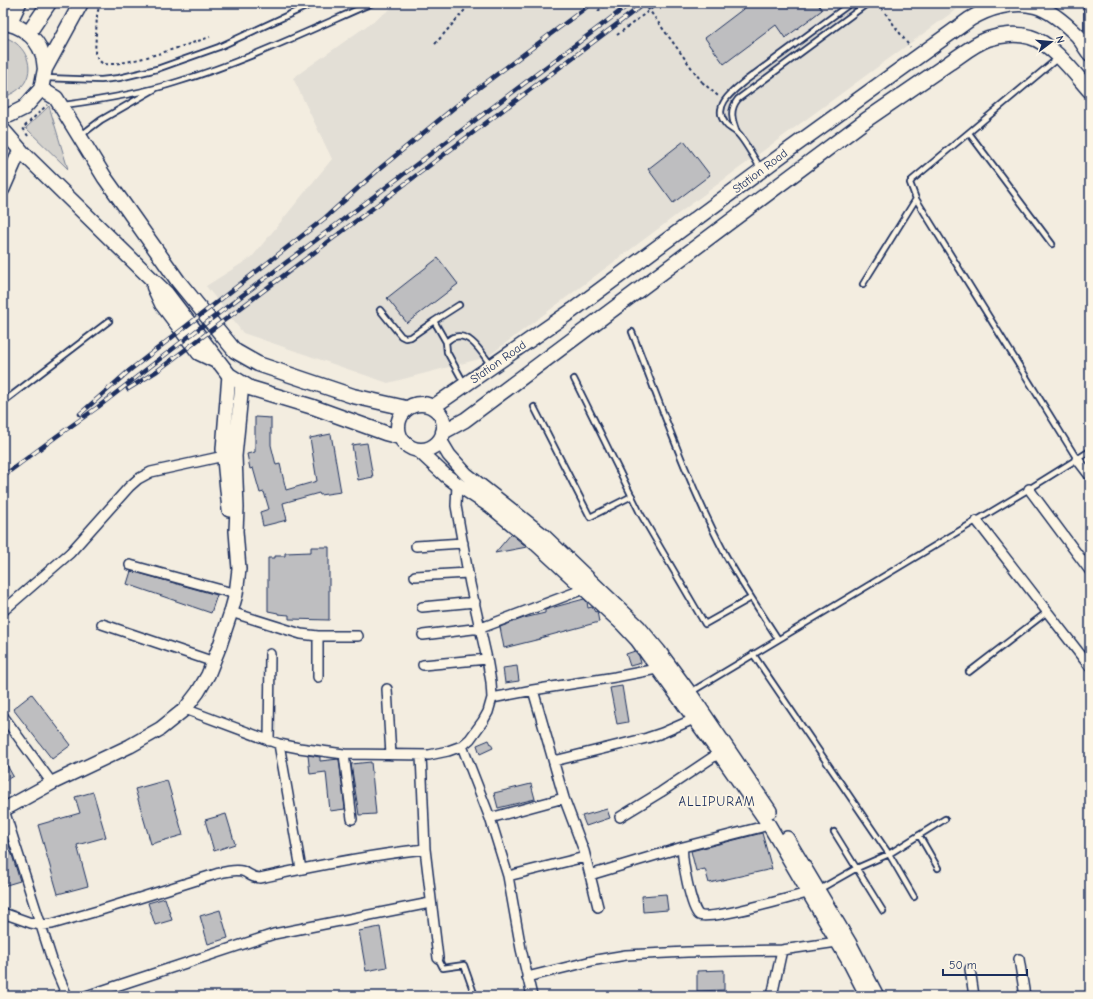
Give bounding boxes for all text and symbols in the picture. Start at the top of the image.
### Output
north arrow [1031,22,1071,62]
text: N [1053,34,1067,45]
street label: Station Road [730,146,790,196]
street label: Station Road [467,338,529,386]
district label: ALLIPURAM [678,794,756,809]
scale bar [943,951,1027,977]
text: 50 m [949,958,977,972]

